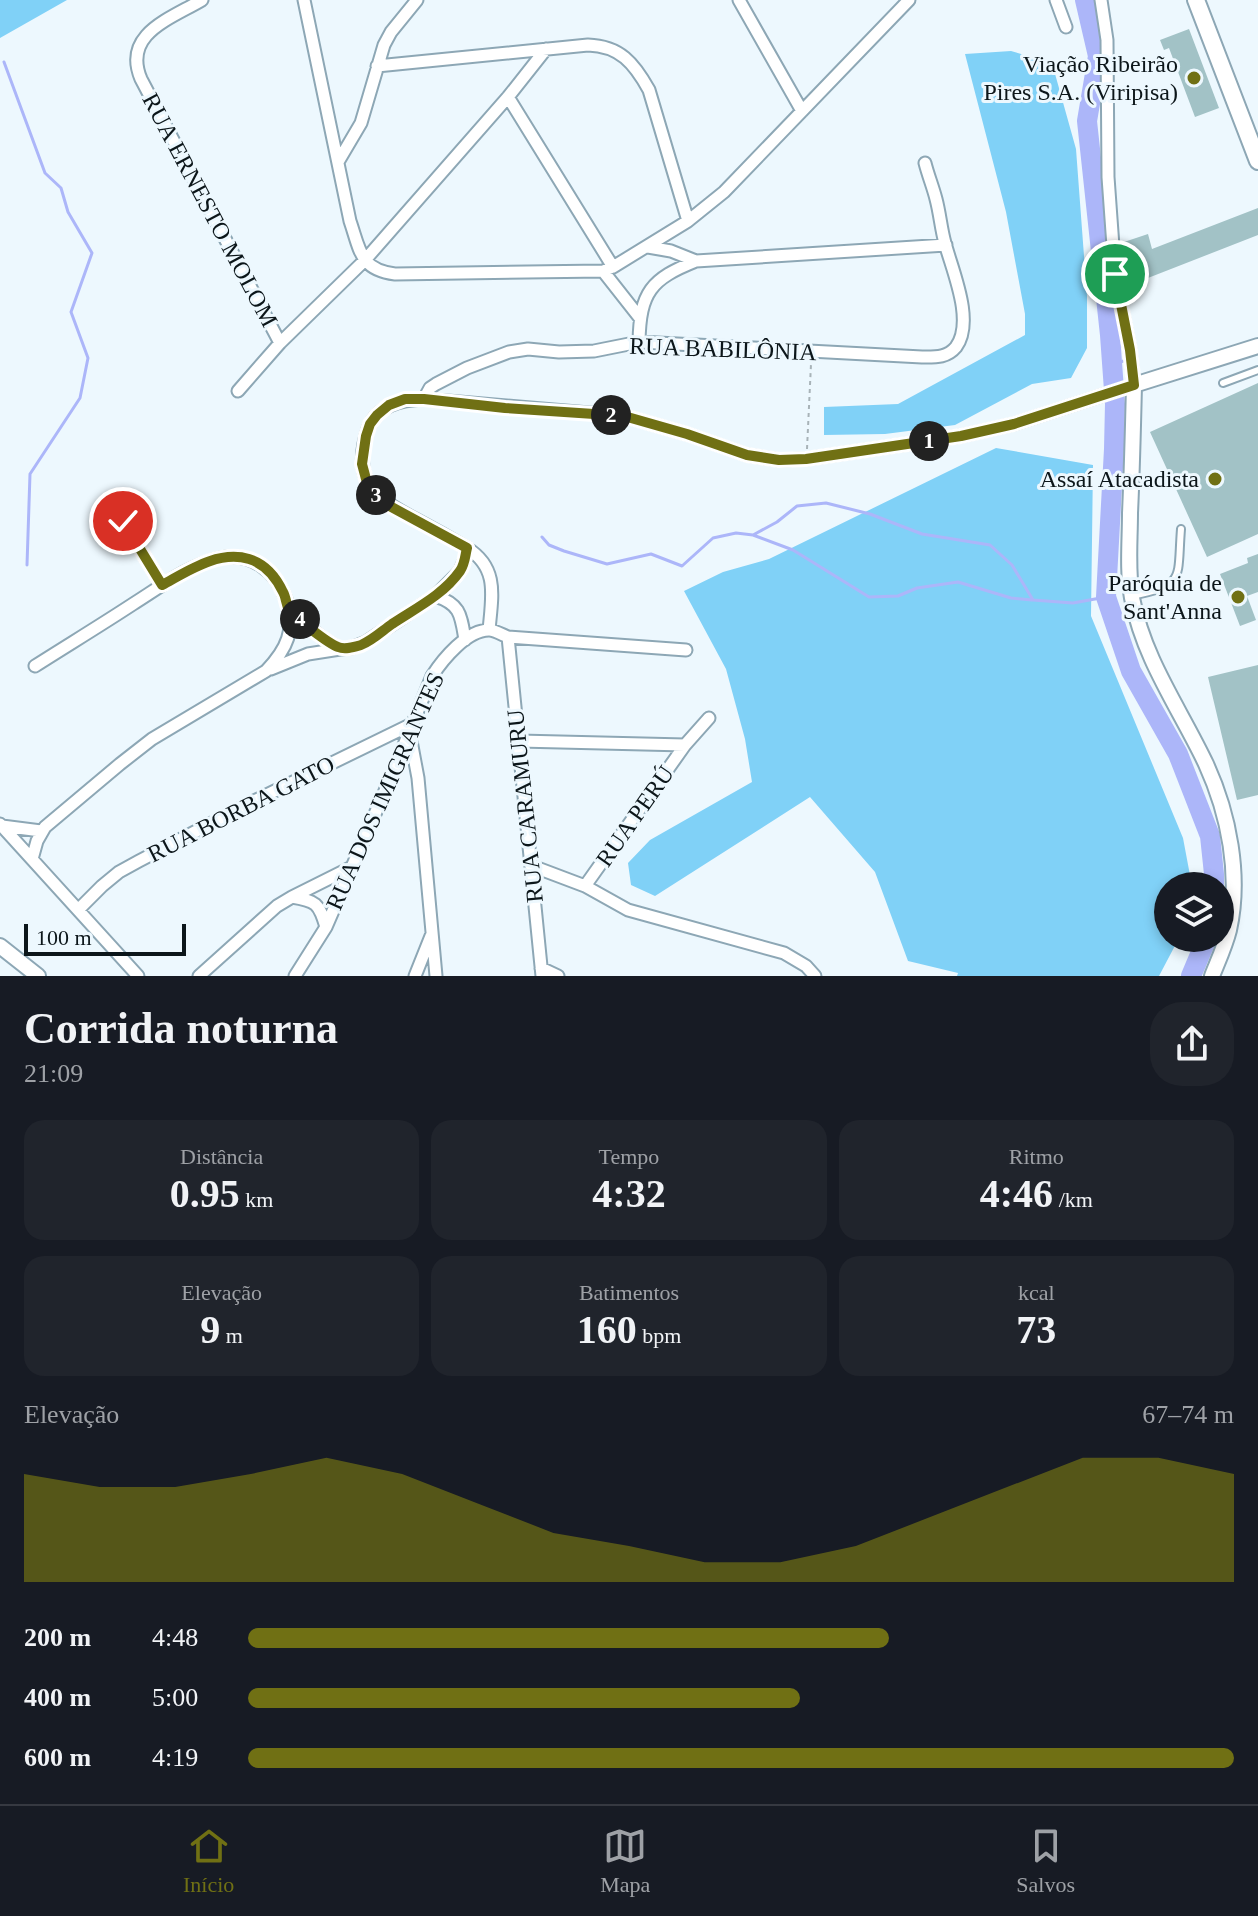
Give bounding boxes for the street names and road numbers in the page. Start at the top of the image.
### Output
street label: RUA ERNESTO MOLOM [137,89,283,331]
street label: RUA BABILÔNIA [629,333,818,365]
street label: RUA DOS IMIGRANTES [321,668,449,914]
street label: RUA CARAMURU [502,708,548,904]
street label: RUA BORBA GATO [143,751,339,867]
street label: RUA PERÚ [591,761,679,871]

